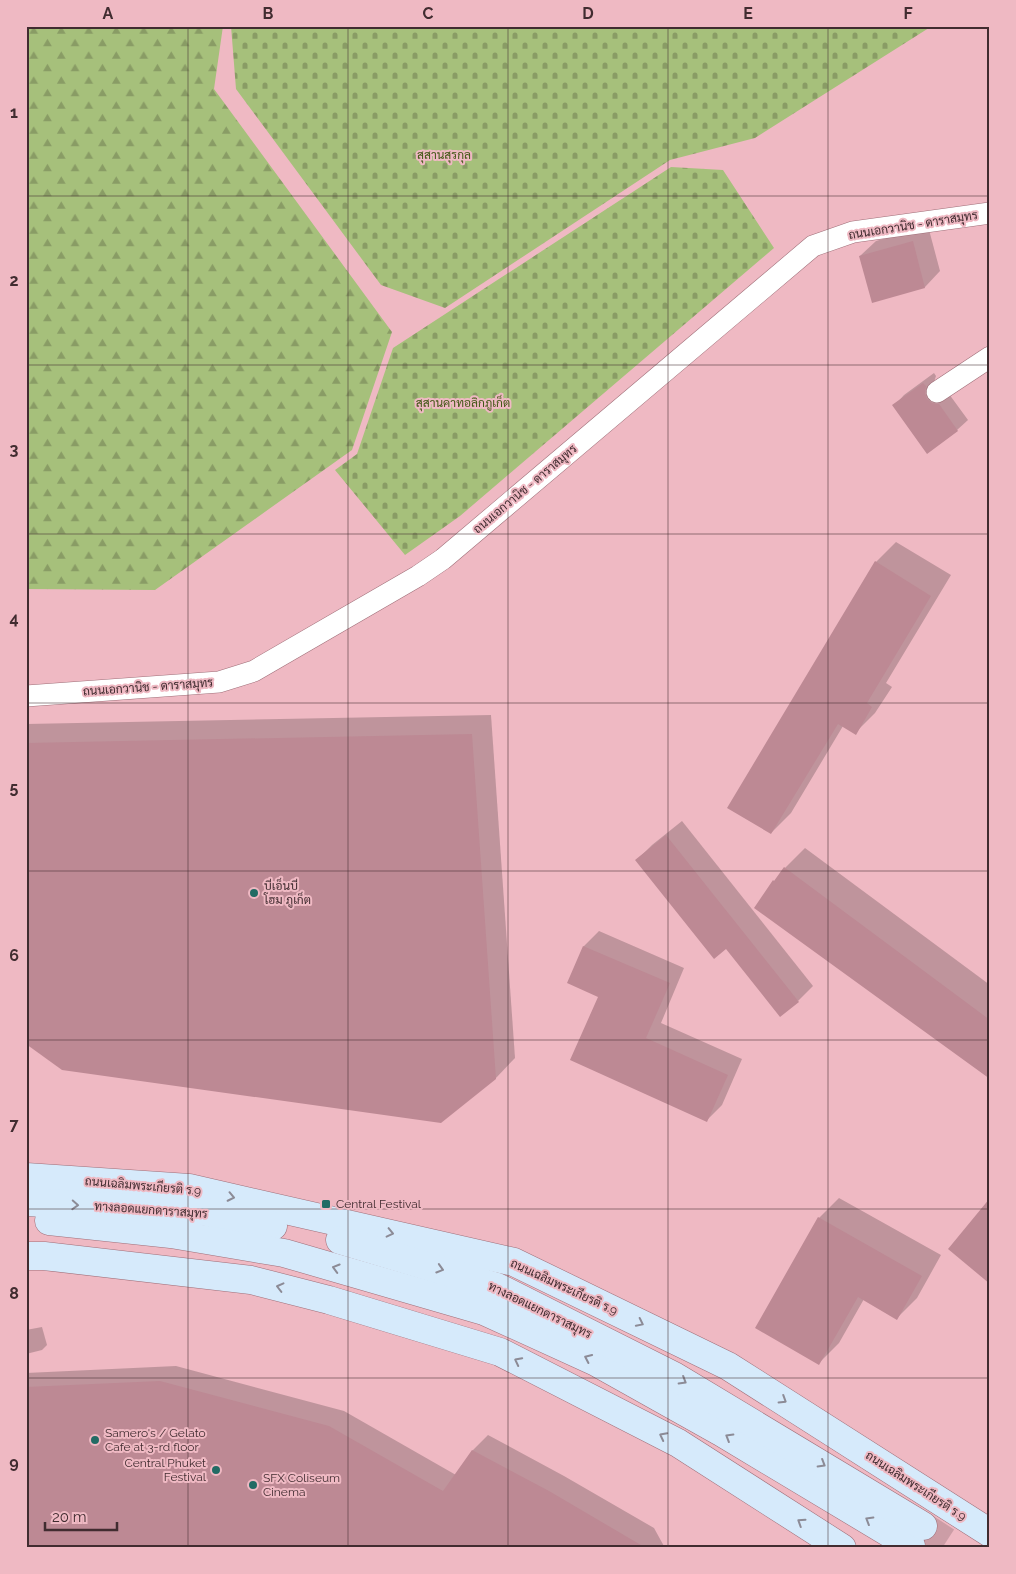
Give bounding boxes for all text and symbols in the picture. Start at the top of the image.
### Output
text: A [103,4,114,23]
text: B [263,4,274,23]
text: C [423,4,434,23]
text: D [582,4,594,23]
text: E [743,4,753,23]
text: F [903,4,913,23]
text: 1 [10,103,18,122]
park label: สุสานสุรกุล [417,148,471,164]
street label: ถนนเอกวานิช - ดาราสมุทร [847,208,979,244]
text: 2 [9,271,19,290]
park label: สุสานคาทอลิกภูเก็ต [416,394,510,412]
text: 3 [10,440,19,459]
street label: ถนนเอกวานิช - ดาราสมุทร [470,442,581,538]
text: 4 [9,609,19,628]
street label: ถนนเอกวานิช - ดาราสมุทร [82,675,214,701]
text: 5 [10,778,19,797]
place label: บีเอ็นบี โฮม ภูเก็ต [263,877,311,908]
marker: บีเอ็นบี โฮม ภูเก็ต [248,887,260,899]
text: 6 [9,946,19,965]
text: 7 [10,1115,19,1134]
street label: ถนนเฉลิมพระเกียรติ ร.9 [84,1173,202,1198]
one-way arrow [227,1192,236,1202]
place label: Central Festival [336,1197,422,1211]
marker: Central Festival [320,1198,332,1210]
street label: ทางลอดแยกดาราสมุทร [94,1199,208,1223]
one-way arrow [71,1200,79,1211]
one-way arrow [385,1227,394,1238]
street label: ถนนเฉลิมพระเกียรติ ร.9 [508,1255,620,1318]
one-way arrow [333,1264,341,1274]
one-way arrow [435,1264,444,1274]
street label: ทางลอดแยกดาราสมุทร [485,1279,594,1343]
one-way arrow [276,1282,285,1293]
text: 8 [9,1284,19,1303]
one-way arrow [635,1317,644,1327]
one-way arrow [584,1355,593,1365]
one-way arrow [515,1357,524,1367]
one-way arrow [677,1374,686,1384]
one-way arrow [777,1394,786,1403]
place label: Samero's / Gelato Cafe at 3-rd floor [105,1426,206,1454]
one-way arrow [659,1432,668,1442]
marker: Samero's / Gelato Cafe at 3-rd floor [89,1434,101,1446]
one-way arrow [726,1434,735,1444]
street label: ถนนเฉลิมพระเกียรติ ร.9 [863,1447,969,1524]
text: 9 [9,1453,19,1472]
place label: Central Phuket Festival [124,1456,207,1484]
one-way arrow [816,1458,825,1468]
marker: Central Phuket Festival [210,1464,222,1476]
place label: SFX Coliseum Cinema [263,1471,340,1499]
marker: SFX Coliseum Cinema [247,1479,259,1491]
scale bar [45,1499,118,1531]
text: 20 m [52,1508,87,1526]
one-way arrow [866,1517,875,1527]
one-way arrow [797,1518,806,1528]

